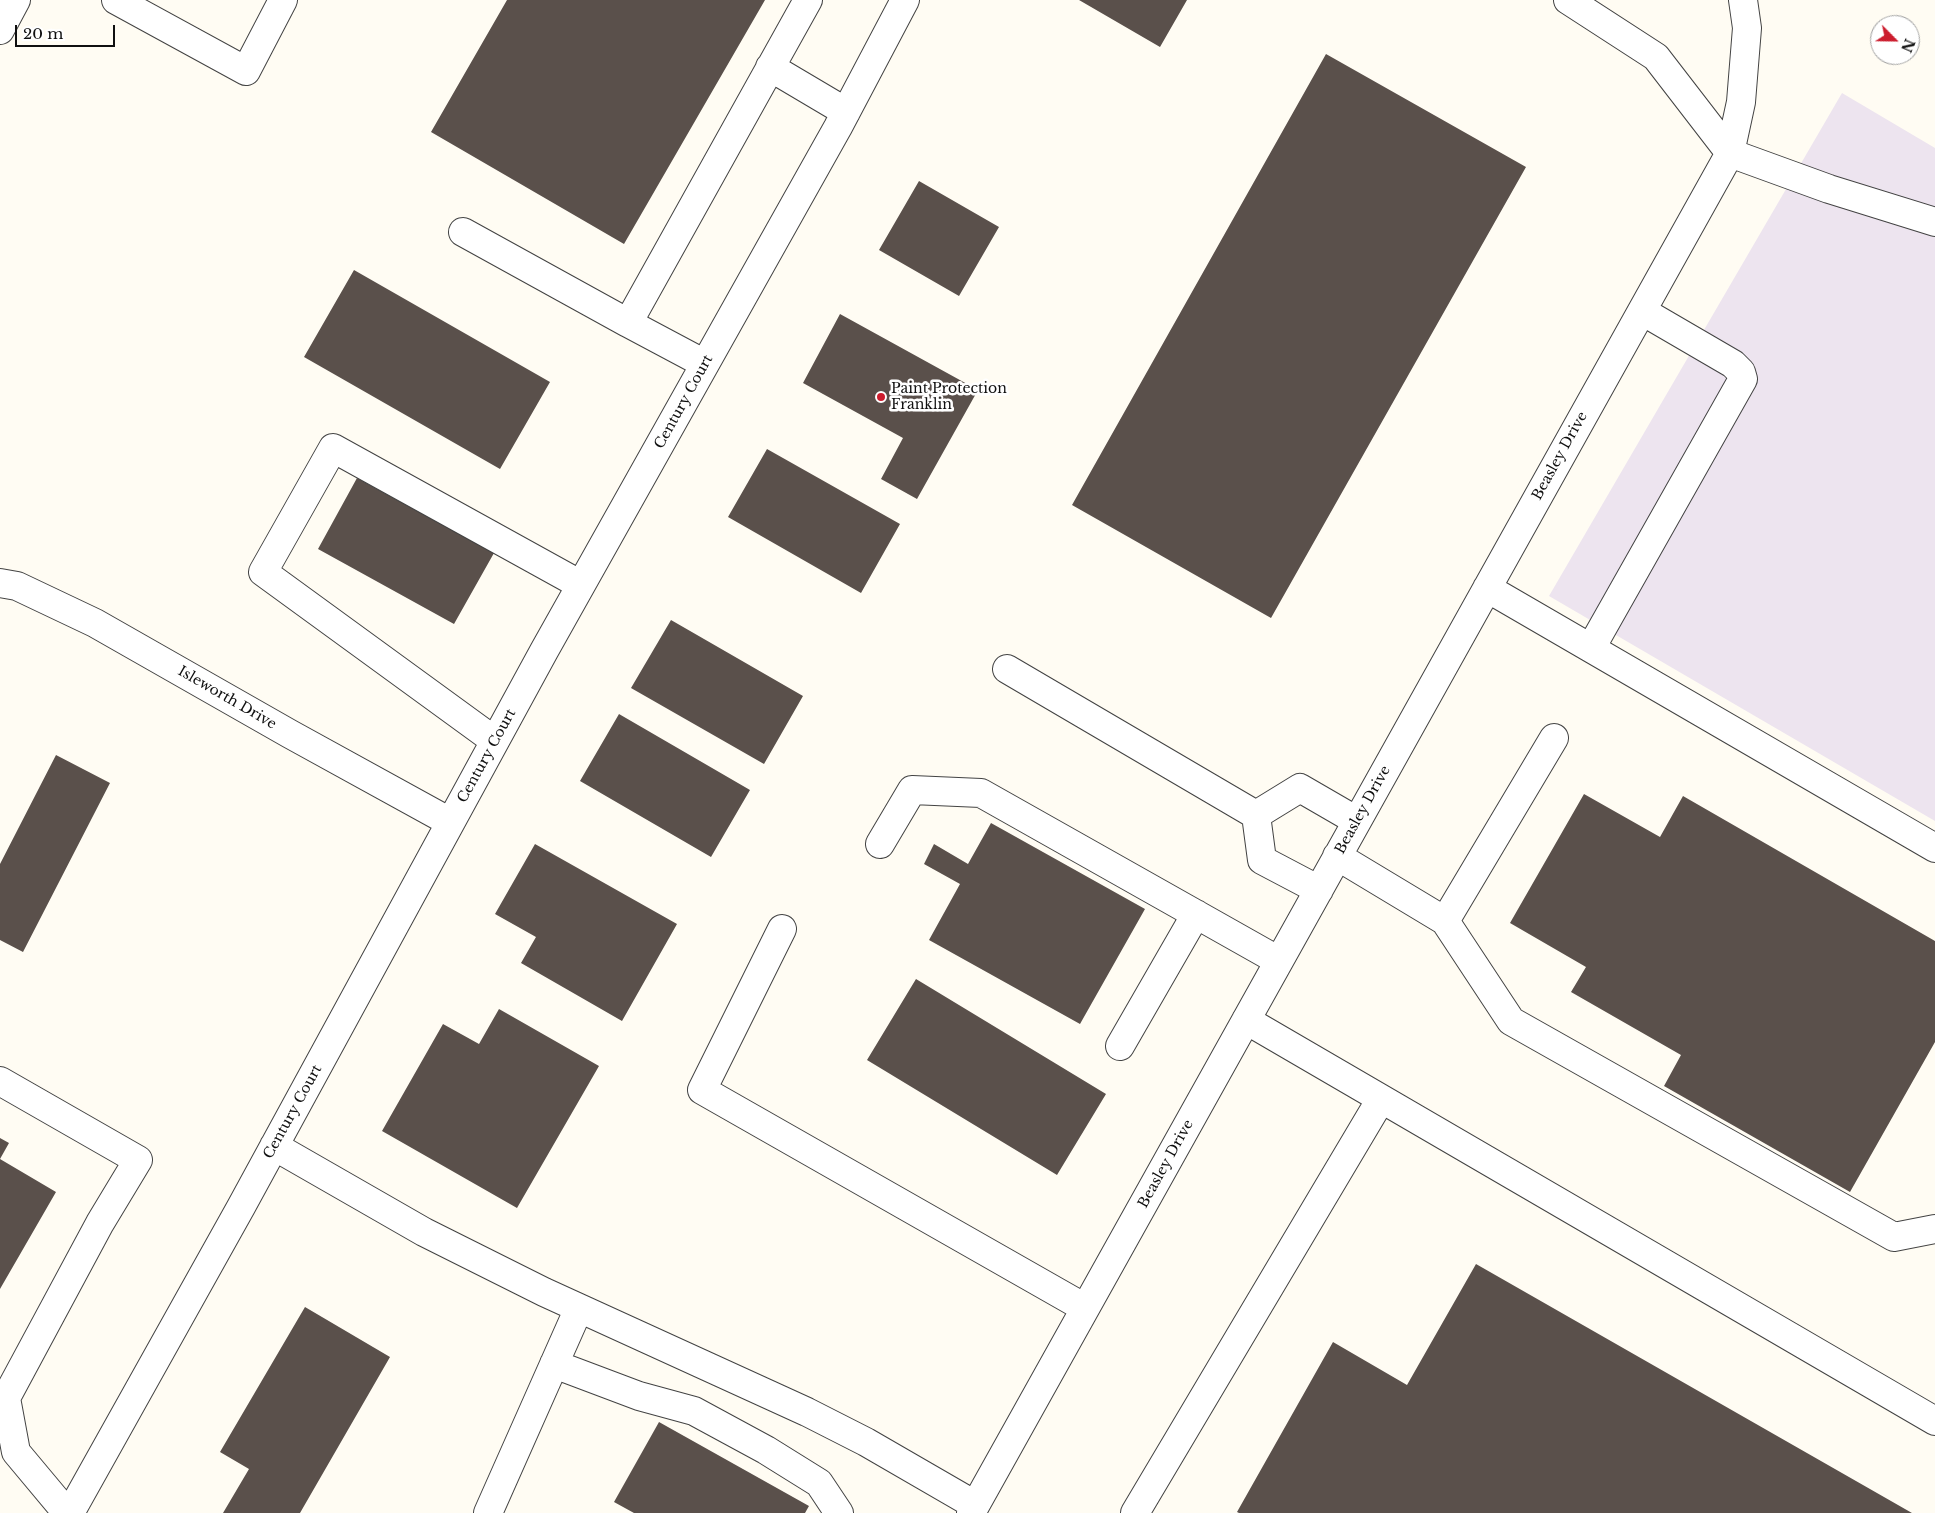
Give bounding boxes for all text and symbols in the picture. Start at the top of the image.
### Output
scale bar [18,15,118,47]
north arrow [1870,15,1920,65]
text: 20 m [23,24,63,43]
text: N [1897,36,1919,55]
street label: Century Court [651,352,717,452]
place label: Paint Protection Franklin [891,381,1007,414]
marker: Paint Protection Franklin [875,391,887,403]
street label: Beasley Drive [1529,409,1591,503]
street label: Isleworth Drive [175,663,279,733]
street label: Century Court [454,706,520,806]
street label: Beasley Drive [1332,763,1394,857]
street label: Century Court [260,1062,326,1162]
street label: Beasley Drive [1135,1117,1197,1211]

